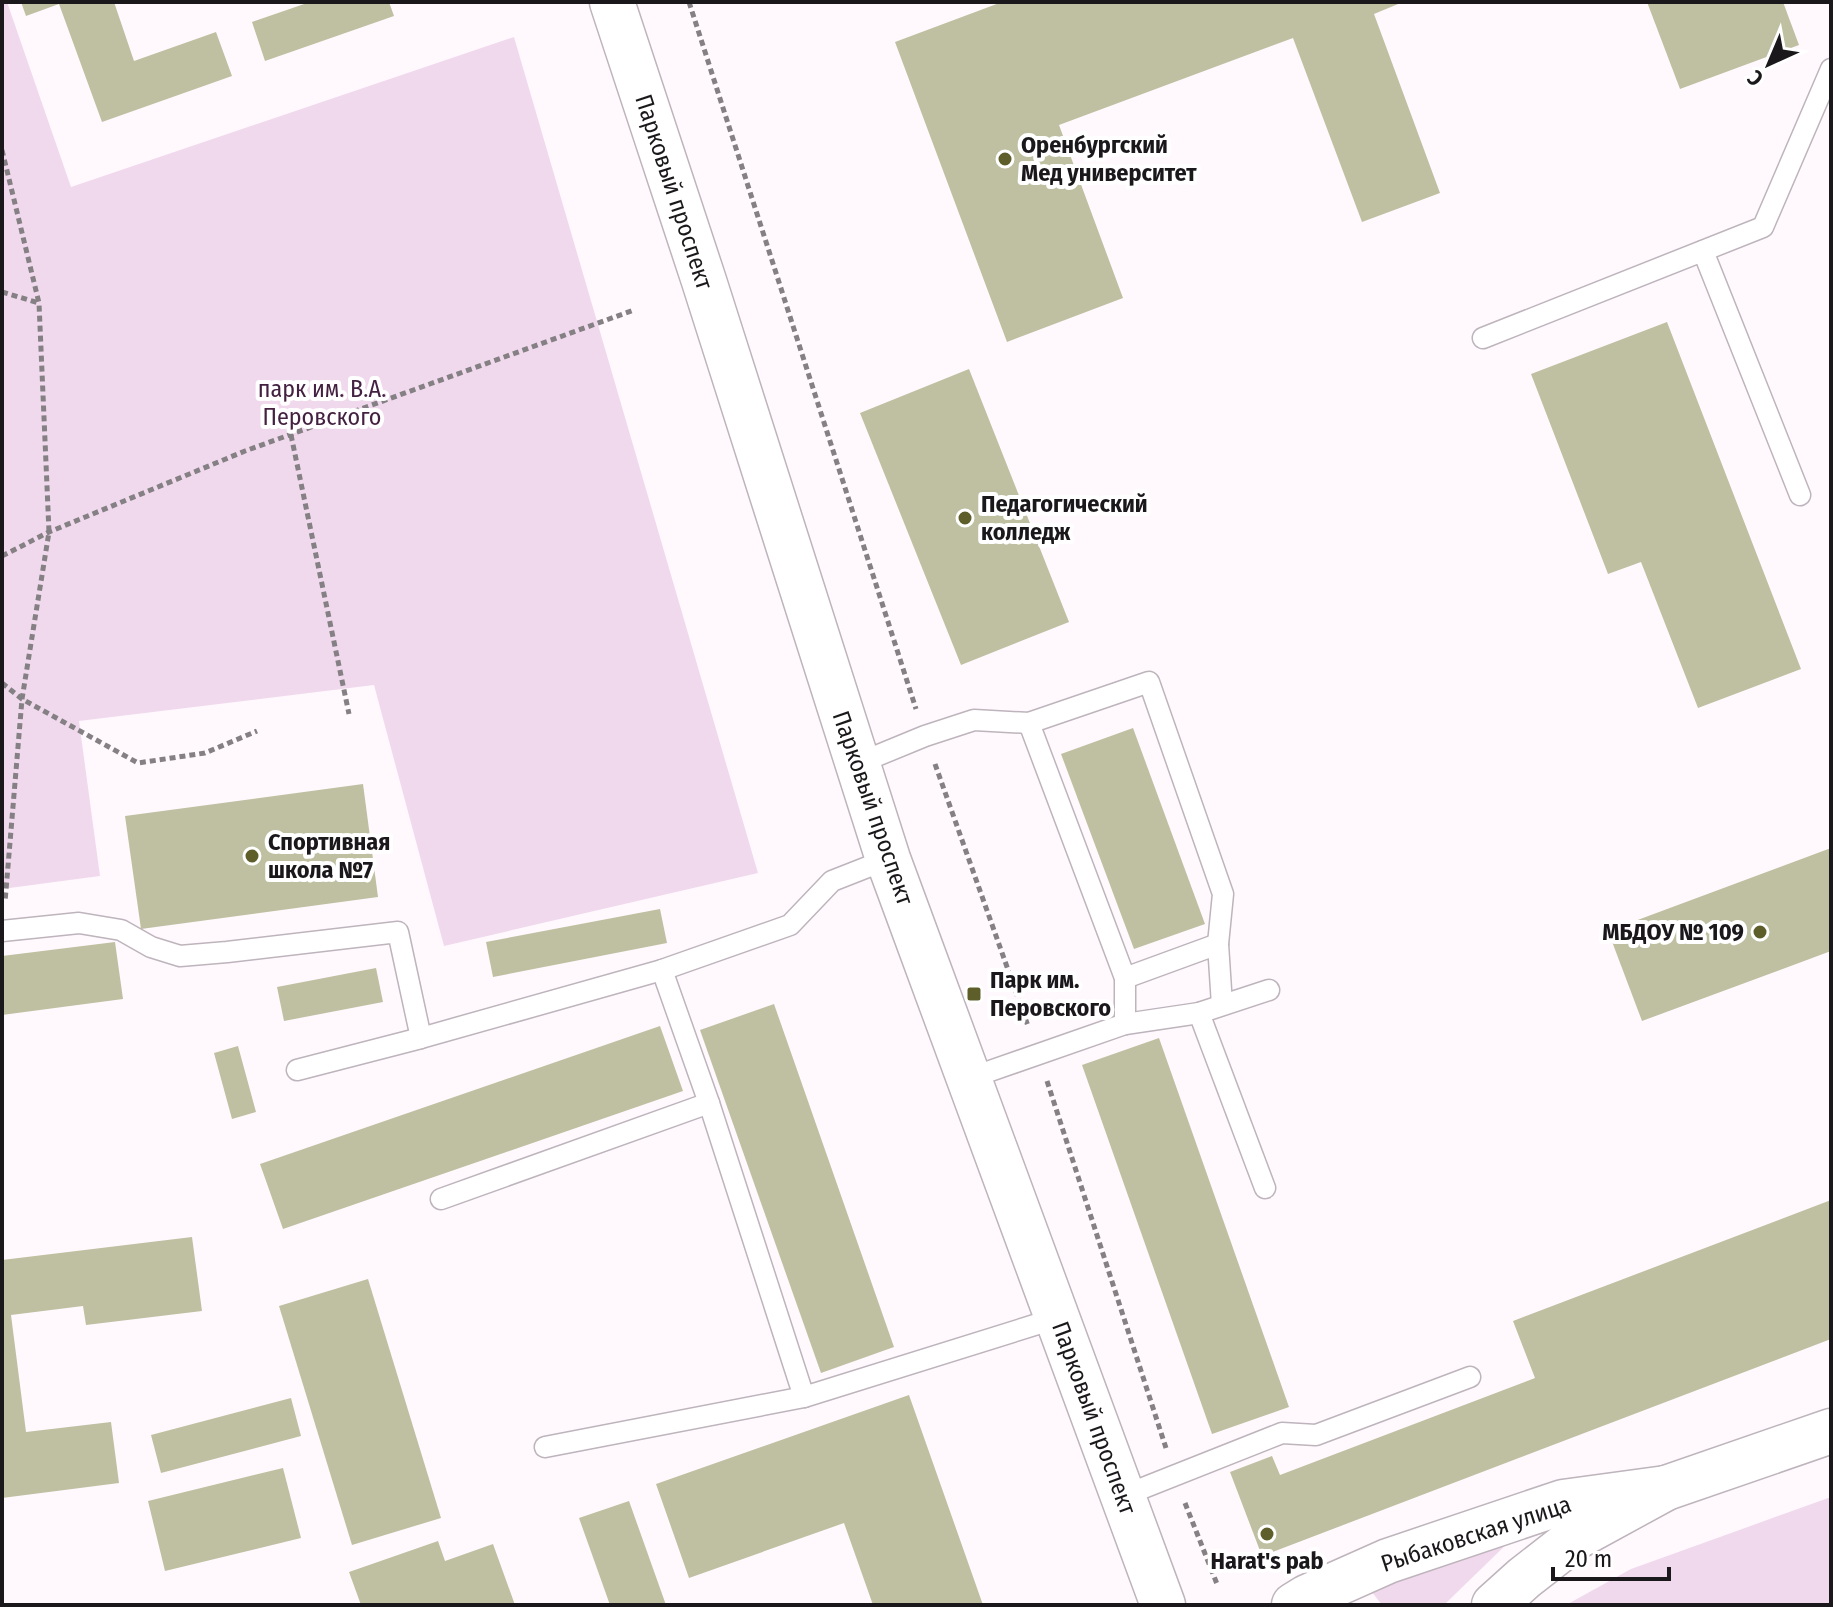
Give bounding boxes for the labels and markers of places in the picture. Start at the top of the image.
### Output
place label: Оренбургский Мед университет [1021,131,1197,187]
marker: Оренбургский Мед университет [996,150,1014,168]
place label: Педагогический колледж [981,490,1148,546]
marker: Педагогический колледж [956,509,974,527]
place label: Спортивная школа №7 [268,828,390,884]
marker: Спортивная школа №7 [243,847,261,865]
place label: МБДОУ № 109 [1602,918,1744,946]
marker: МБДОУ № 109 [1751,923,1769,941]
place label: Парк им. Перовского [990,966,1111,1022]
marker: Парк им. Перовского [965,985,983,1003]
marker: Harat's pab [1258,1525,1276,1543]
place label: Harat's pab [1211,1547,1323,1575]

